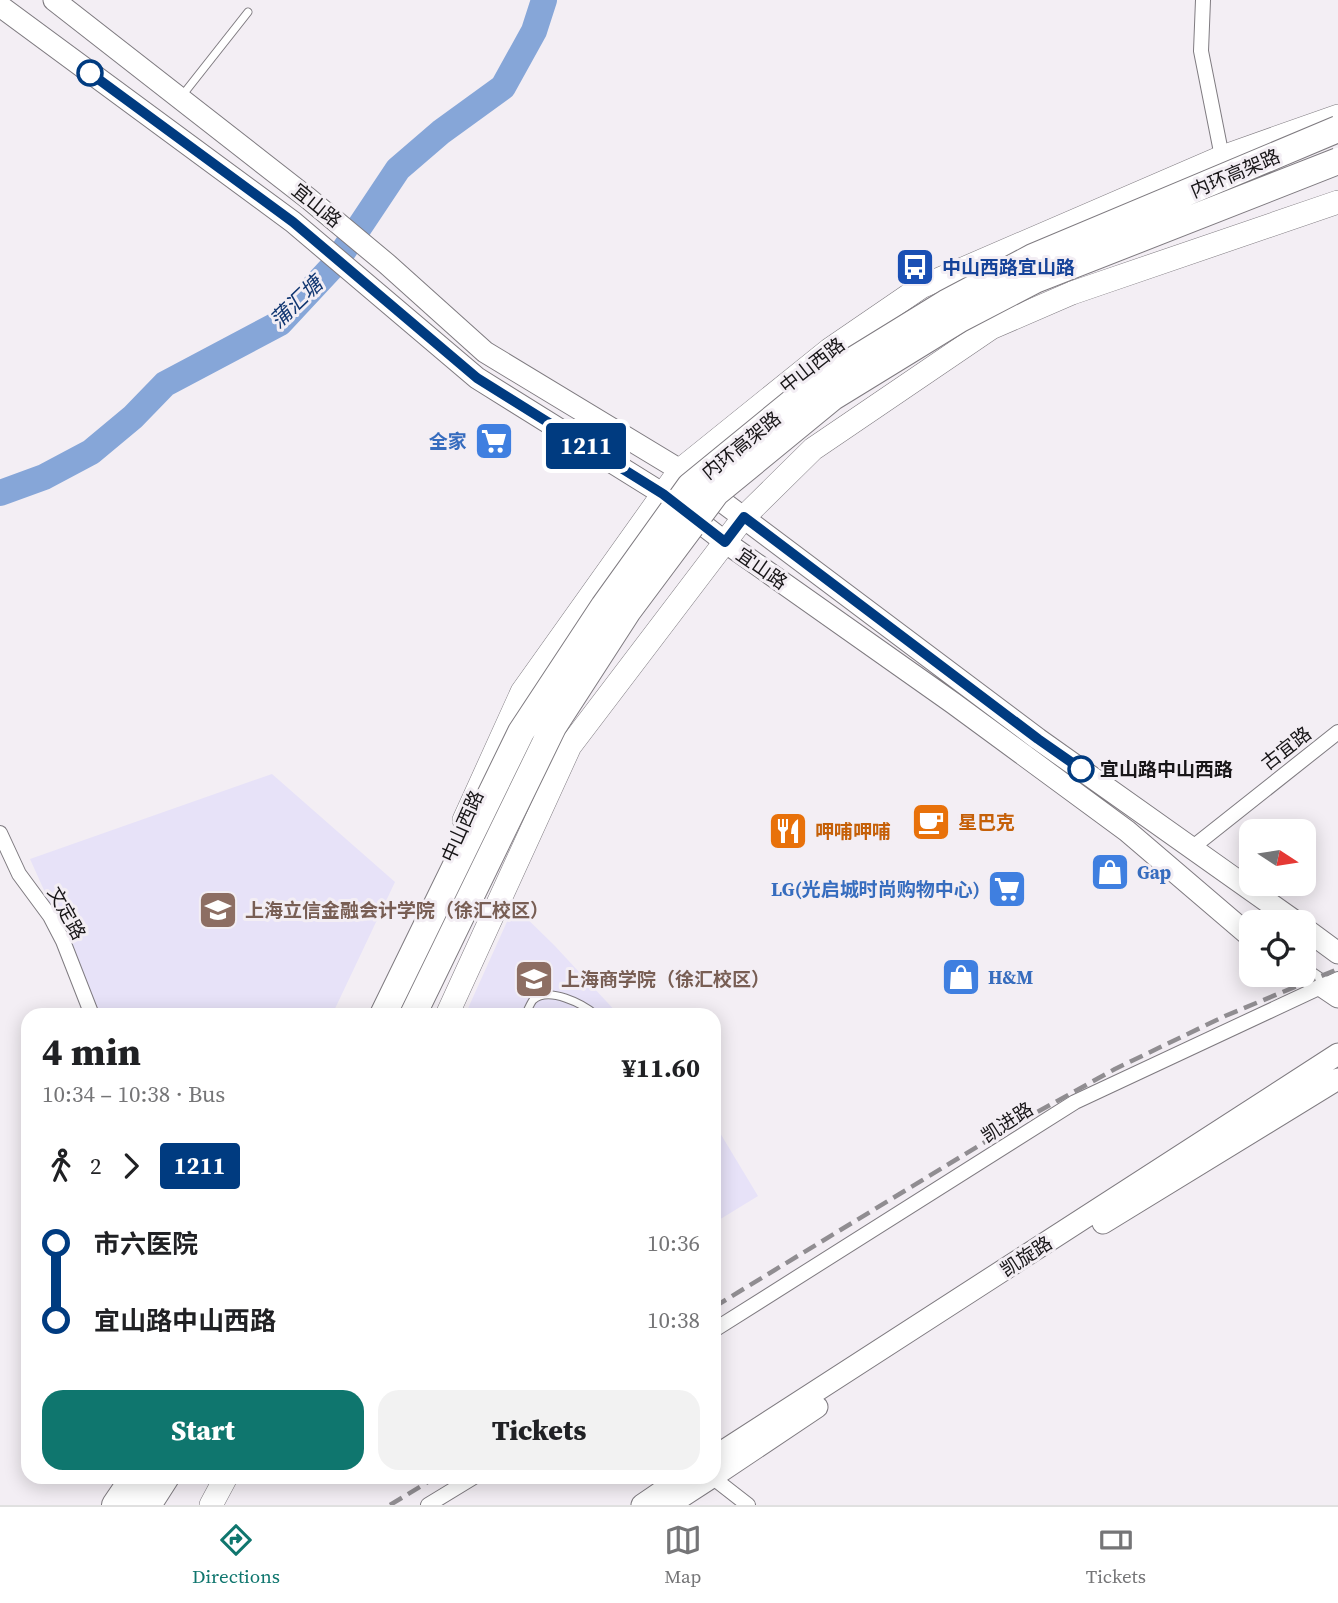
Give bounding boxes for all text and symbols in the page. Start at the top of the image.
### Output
unlabelled marker [77,60,103,86]
street label: 内环高架路 [1186,142,1284,204]
street label: 宜山路 [287,177,347,233]
bus stop icon: 中山西路宜山路 [894,246,936,288]
place label: 中山西路宜山路 [942,254,1075,280]
water label: 蒲汇塘 [263,268,331,334]
street label: 中山西路 [774,331,850,399]
street label: 内环高架路 [696,405,786,485]
supermarket icon: 全家 [473,420,515,462]
line badge: 1211 [537,423,635,469]
place label: 全家 [429,428,467,454]
text: 1211 [560,429,612,462]
street label: 宜山路 [731,541,793,595]
street label: 古宜路 [1256,720,1316,776]
marker: 宜山路中山西路 [1068,756,1094,782]
place label: 宜山路中山西路 [1100,756,1233,782]
street label: 中山西路 [435,786,489,866]
cafe icon: 星巴克 [910,801,952,843]
place label: 星巴克 [958,809,1015,835]
restaurant icon: 呷哺呷哺 [767,810,809,852]
place label: 呷哺呷哺 [815,818,891,844]
north arrow [1239,819,1316,896]
map controls [1239,819,1316,987]
shop icon: Gap [1089,851,1131,893]
place label: Gap [1137,859,1171,885]
supermarket icon: LG(光启城时尚购物中心) [986,868,1028,910]
place label: LG(光启城时尚购物中心) [771,876,980,902]
street label: 文定路 [42,882,92,944]
school or university icon: 上海立信金融会计学院（徐汇校区） [197,889,239,931]
place label: 上海立信金融会计学院（徐汇校区） [245,897,549,923]
button: locate [1239,910,1316,987]
shop icon: H&M [940,956,982,998]
school or university icon: 上海商学院（徐汇校区） [513,958,555,1000]
place label: H&M [988,964,1033,990]
place label: 上海商学院（徐汇校区） [561,966,770,992]
text: 4 min [42,1026,141,1078]
text: ¥11.60 [622,1050,700,1086]
text: 10:34 – 10:38 · Bus [42,1078,225,1110]
street label: 凯进路 [976,1096,1038,1148]
icon: walk [42,1147,80,1185]
icon: forward [112,1147,150,1185]
text: 1211 [174,1149,226,1182]
text: 2 [90,1150,102,1182]
text: 市六医院 [94,1226,198,1262]
text: 10:36 [647,1227,700,1259]
street label: 凯旋路 [995,1230,1057,1282]
text: 宜山路中山西路 [94,1303,276,1339]
text: 10:38 [647,1304,700,1336]
button: Start [42,1390,364,1470]
button: Tickets [378,1390,700,1470]
tab: Directions [192,1521,280,1589]
tab: Map [664,1521,702,1589]
tab: Tickets [1086,1521,1146,1589]

